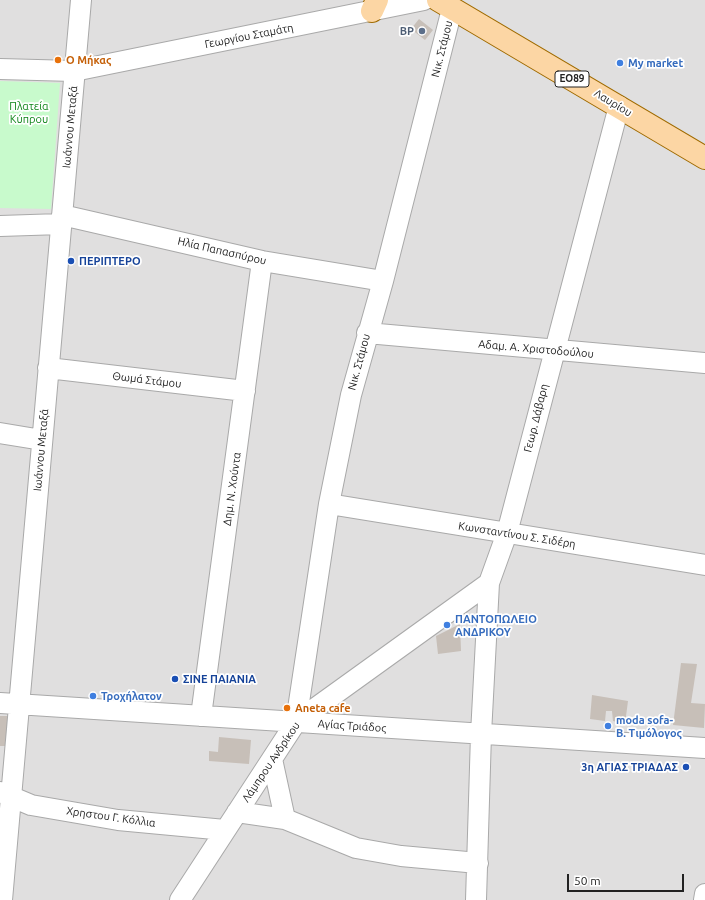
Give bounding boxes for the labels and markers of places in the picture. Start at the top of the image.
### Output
place label: BP [400,24,414,38]
marker: BP [417,26,427,36]
place label: Ο Μήκας [66,53,111,67]
marker: Ο Μήκας [53,55,63,65]
place label: My market [628,56,683,70]
marker: My market [615,58,625,68]
place label: ΠΕΡΙΠΤΕΡΟ [79,254,141,268]
marker: ΠΕΡΙΠΤΕΡΟ [66,256,76,266]
place label: ΠΑΝΤΟΠΩΛΕΙΟ ΑΝΔΡΙΚΟΥ [455,612,537,638]
marker: ΠΑΝΤΟΠΩΛΕΙΟ ΑΝΔΡΙΚΟΥ [442,620,452,630]
place label: ΣΙΝΕ ΠΑΙΑΝΙΑ [183,672,256,686]
marker: ΣΙΝΕ ΠΑΙΑΝΙΑ [170,674,180,684]
place label: Τροχήλατον [101,689,162,703]
marker: Τροχήλατον [88,691,98,701]
place label: Aneta cafe [295,701,351,715]
marker: Aneta cafe [282,703,292,713]
place label: moda sofa- Β. Τιμόλογος [616,713,682,739]
marker: moda sofa- Β. Τιμόλογος [603,721,613,731]
place label: 3η ΑΓΙΑΣ ΤΡΙΑΔΑΣ [581,760,678,774]
marker: 3η ΑΓΙΑΣ ΤΡΙΑΔΑΣ [681,762,691,772]

